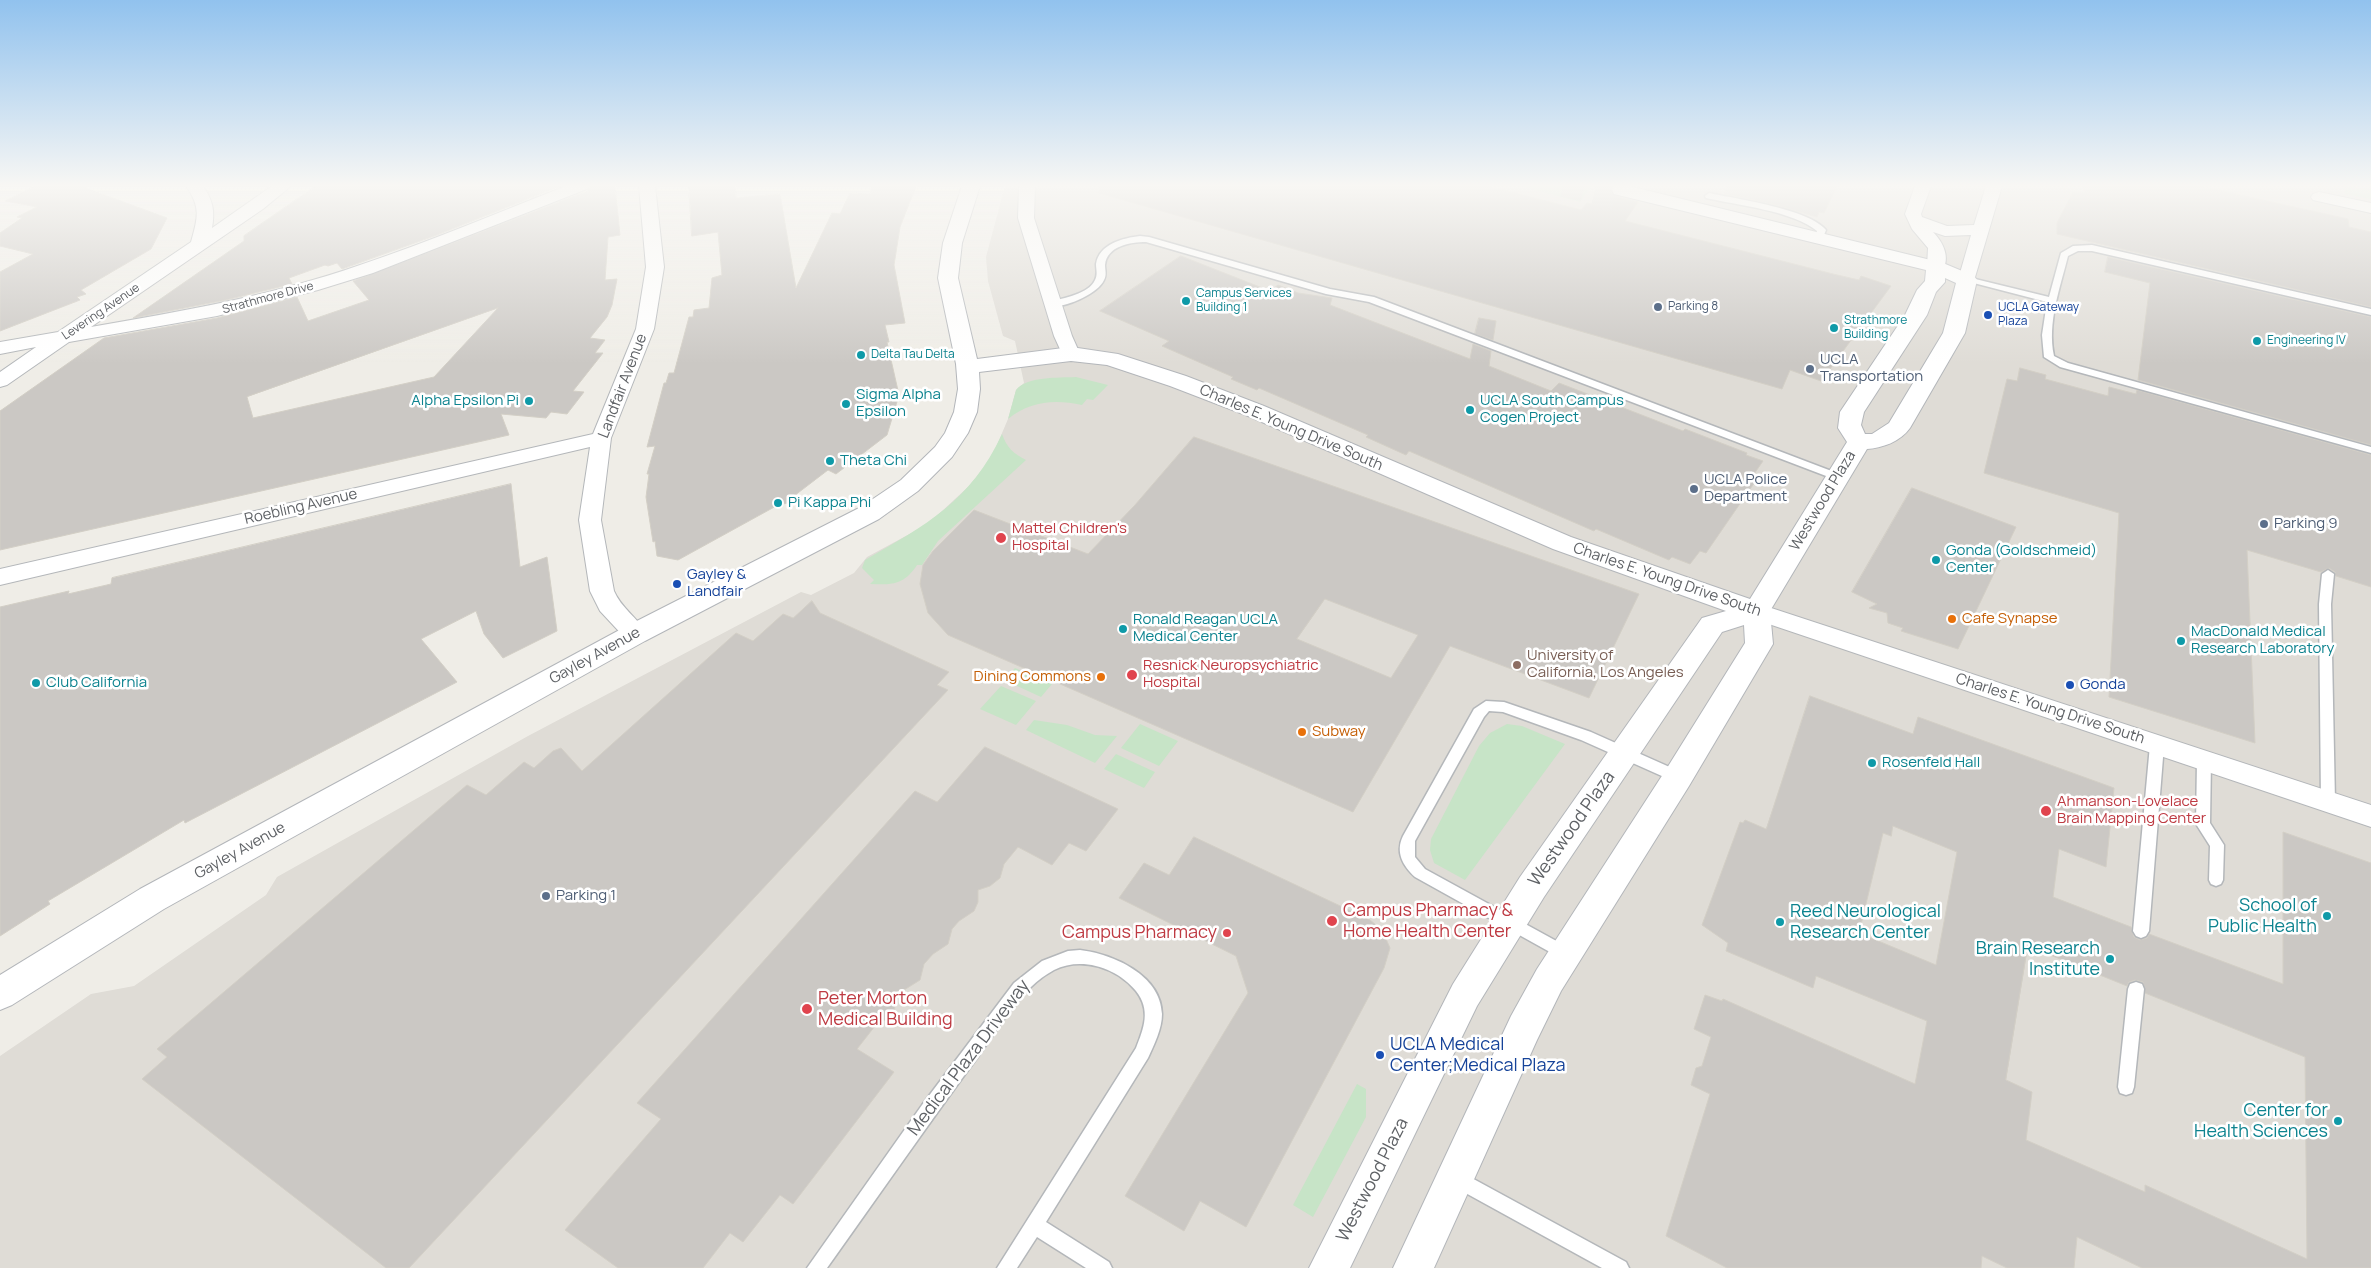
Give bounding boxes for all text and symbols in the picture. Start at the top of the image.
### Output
street label: Strathmore Drive [221,279,315,317]
street label: Levering Avenue [59,281,143,343]
place label: Campus Services Building 1 [1196,287,1292,315]
marker: Campus Services Building 1 [1180,295,1192,307]
place label: Parking 8 [1668,300,1718,314]
marker: Parking 8 [1652,301,1664,313]
place label: UCLA Gateway Plaza [1998,301,2079,329]
marker: UCLA Gateway Plaza [1982,309,1994,321]
place label: Strathmore Building [1844,314,1907,342]
marker: Strathmore Building [1828,322,1840,334]
street label: Landfair Avenue [595,331,651,441]
place label: Engineering IV [2267,334,2346,348]
marker: Engineering IV [2251,335,2263,347]
place label: Delta Tau Delta [871,348,955,362]
marker: Delta Tau Delta [855,349,867,361]
place label: UCLA Transportation [1820,351,1923,386]
marker: UCLA Transportation [1804,363,1816,375]
street label: Charles E. Young Drive South [1197,381,1385,475]
place label: Sigma Alpha Epsilon [856,386,941,421]
place label: Alpha Epsilon Pi [411,392,519,410]
place label: UCLA South Campus Cogen Project [1480,392,1624,427]
marker: Alpha Epsilon Pi [523,395,535,407]
marker: Sigma Alpha Epsilon [840,398,852,410]
marker: UCLA South Campus Cogen Project [1464,404,1476,416]
street label: Westwood Plaza [1786,448,1860,554]
place label: Theta Chi [840,452,907,470]
marker: Theta Chi [824,455,836,467]
place label: UCLA Police Department [1704,471,1787,506]
marker: UCLA Police Department [1688,483,1700,495]
street label: Roebling Avenue [243,485,359,529]
place label: Pi Kappa Phi [788,494,871,512]
marker: Pi Kappa Phi [772,497,784,509]
place label: Parking 9 [2274,515,2337,533]
marker: Parking 9 [2258,518,2270,530]
place label: Mattel Children's Hospital [1012,520,1127,555]
marker: Mattel Children's Hospital [994,531,1008,545]
street label: Charles E. Young Drive South [1571,539,1763,621]
place label: Gonda (Goldschmeid) Center [1946,542,2097,577]
marker: Gonda (Goldschmeid) Center [1930,554,1942,566]
place label: Gayley & Landfair [687,566,746,601]
marker: Gayley & Landfair [671,578,683,590]
place label: Cafe Synapse [1962,610,2058,628]
place label: Ronald Reagan UCLA Medical Center [1133,611,1278,646]
marker: Cafe Synapse [1946,613,1958,625]
marker: Ronald Reagan UCLA Medical Center [1117,623,1129,635]
place label: MacDonald Medical Research Laboratory [2191,623,2335,658]
street label: Gayley Avenue [547,624,643,688]
marker: MacDonald Medical Research Laboratory [2175,635,2187,647]
place label: University of California, Los Angeles [1527,647,1684,682]
place label: Resnick Neuropsychiatric Hospital [1143,657,1319,692]
marker: University of California, Los Angeles [1511,659,1523,671]
place label: Dining Commons [974,668,1091,686]
marker: Resnick Neuropsychiatric Hospital [1125,668,1139,682]
street label: Charles E. Young Drive South [1953,670,2147,748]
marker: Dining Commons [1095,671,1107,683]
place label: Club California [46,674,147,692]
place label: Gonda [2080,676,2126,694]
marker: Club California [30,677,42,689]
marker: Gonda [2064,679,2076,691]
place label: Subway [1312,723,1366,741]
marker: Subway [1296,726,1308,738]
place label: Rosenfeld Hall [1882,754,1980,772]
marker: Rosenfeld Hall [1866,757,1878,769]
street label: Westwood Plaza [1524,767,1620,891]
place label: Ahmanson-Lovelace Brain Mapping Center [2057,793,2206,828]
marker: Ahmanson-Lovelace Brain Mapping Center [2039,804,2053,818]
street label: Gayley Avenue [192,819,288,883]
place label: Parking 1 [556,887,616,905]
marker: Parking 1 [540,890,552,902]
place label: School of Public Health [2208,895,2317,938]
place label: Campus Pharmacy & Home Health Center [1343,900,1513,942]
place label: Reed Neurological Research Center [1790,901,1941,944]
marker: School of Public Health [2321,910,2333,922]
marker: Campus Pharmacy & Home Health Center [1325,914,1339,928]
marker: Reed Neurological Research Center [1774,916,1786,928]
place label: Campus Pharmacy [1062,922,1217,944]
marker: Campus Pharmacy [1221,927,1233,939]
place label: Brain Research Institute [1976,938,2100,981]
marker: Brain Research Institute [2104,953,2116,965]
street label: Medical Plaza Driveway [903,976,1035,1140]
place label: Peter Morton Medical Building [818,988,953,1030]
marker: Peter Morton Medical Building [800,1002,814,1016]
place label: UCLA Medical Center;Medical Plaza [1390,1034,1565,1076]
marker: UCLA Medical Center;Medical Plaza [1374,1049,1386,1061]
place label: Center for Health Sciences [2194,1100,2328,1142]
street label: Westwood Plaza [1333,1115,1413,1245]
marker: Center for Health Sciences [2332,1115,2344,1127]

